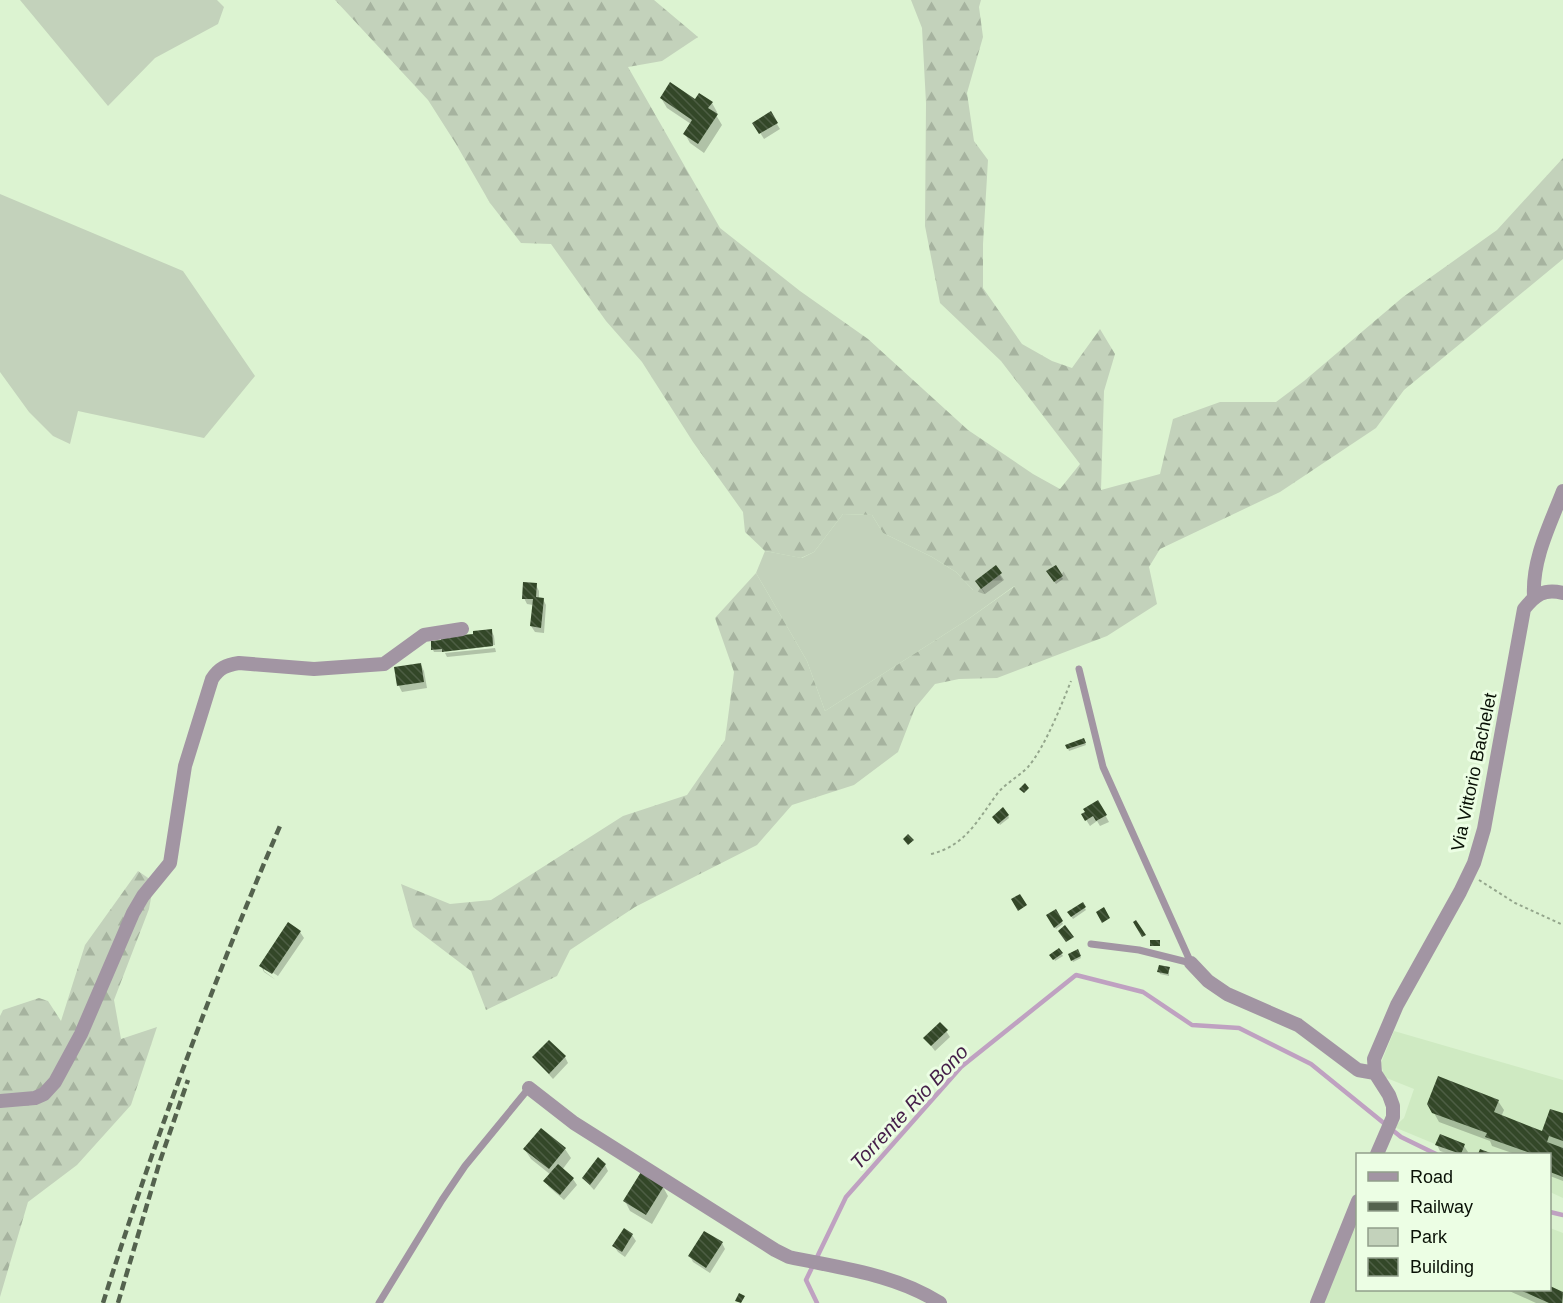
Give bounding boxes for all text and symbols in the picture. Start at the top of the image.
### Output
street label: Via Vittorio Bachelet [1447,691,1501,853]
water label: Torrente Rio Bono [846,1040,972,1174]
legend [1356,1153,1551,1291]
text: Road [1410,1167,1453,1187]
text: Railway [1410,1197,1473,1217]
text: Park [1410,1227,1448,1247]
text: Building [1410,1257,1474,1277]

